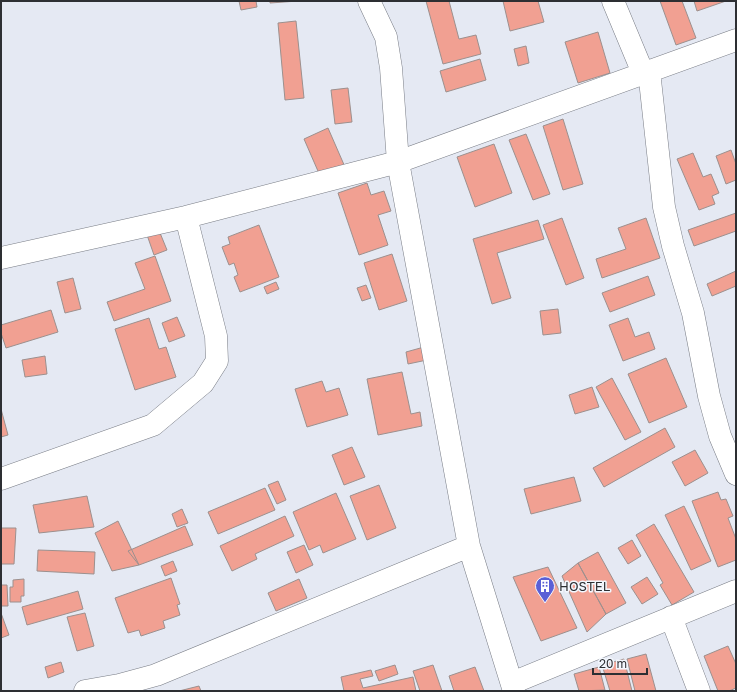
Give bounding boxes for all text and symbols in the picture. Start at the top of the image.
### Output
building icon: HOSTEL [534,575,556,603]
place label: HOSTEL [559,578,611,594]
scale bar [593,650,647,676]
text: 20 m [599,656,627,671]

